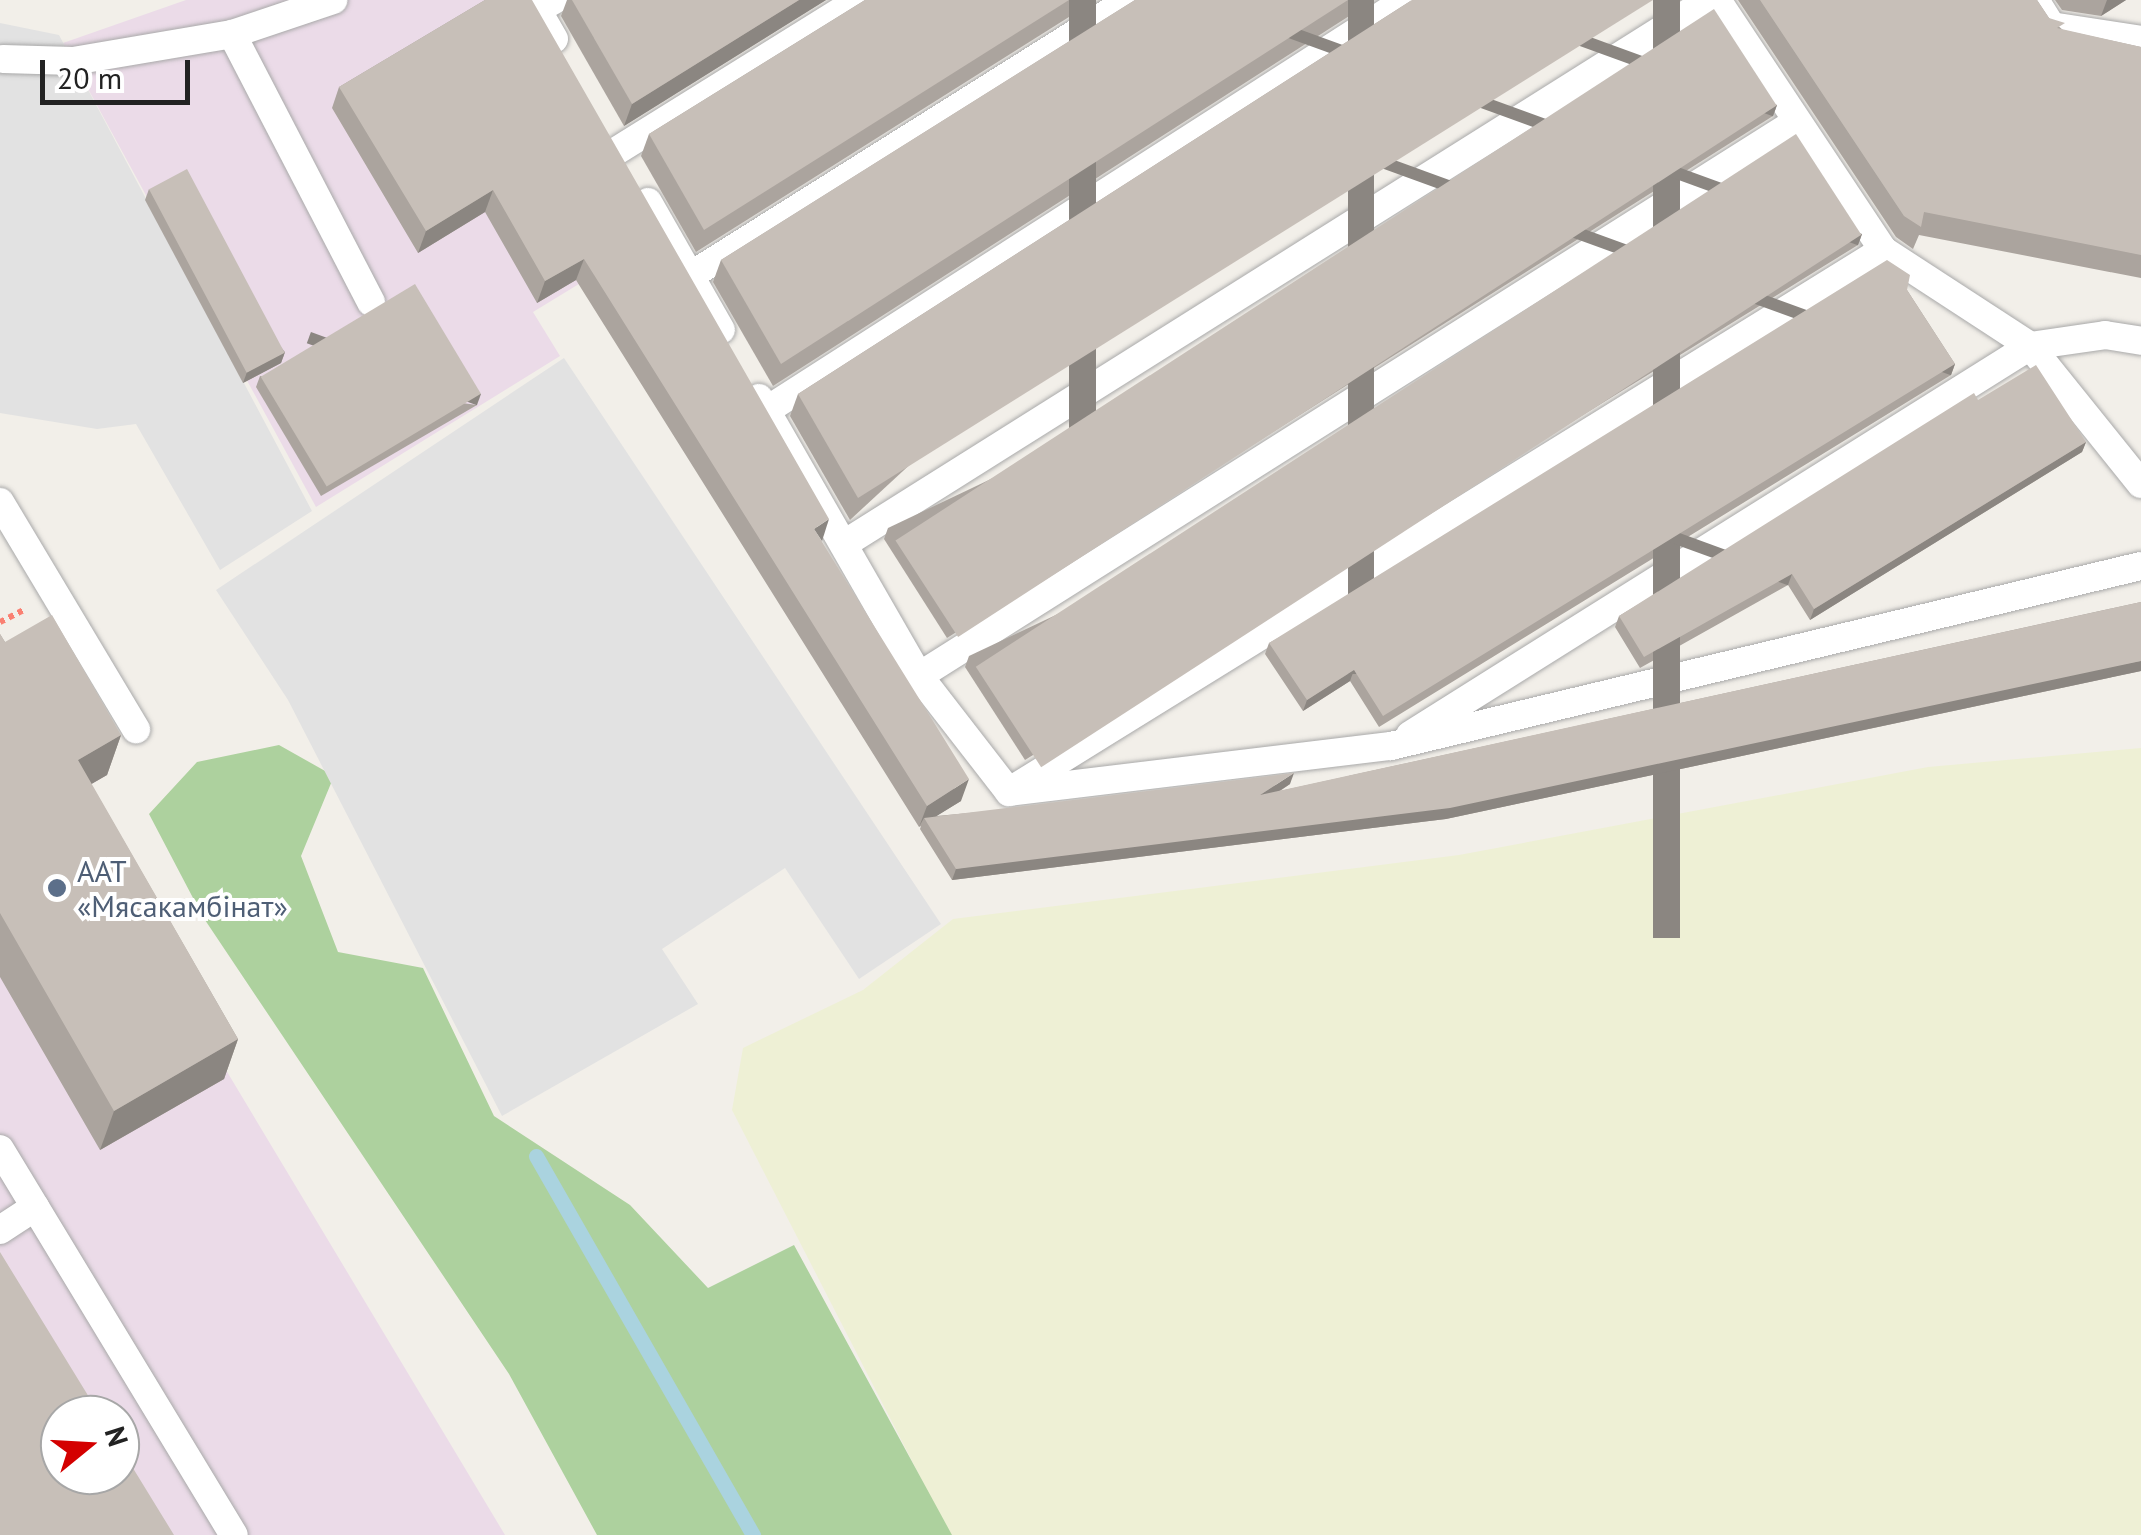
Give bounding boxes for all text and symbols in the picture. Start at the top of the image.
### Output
scale bar [45,40,195,102]
text: 20 m [57,58,122,97]
place label: ААТ «Мясакамбінат» [77,853,288,924]
marker: ААТ «Мясакамбінат» [46,877,68,899]
north arrow [40,1395,140,1495]
text: N [97,1422,138,1451]

